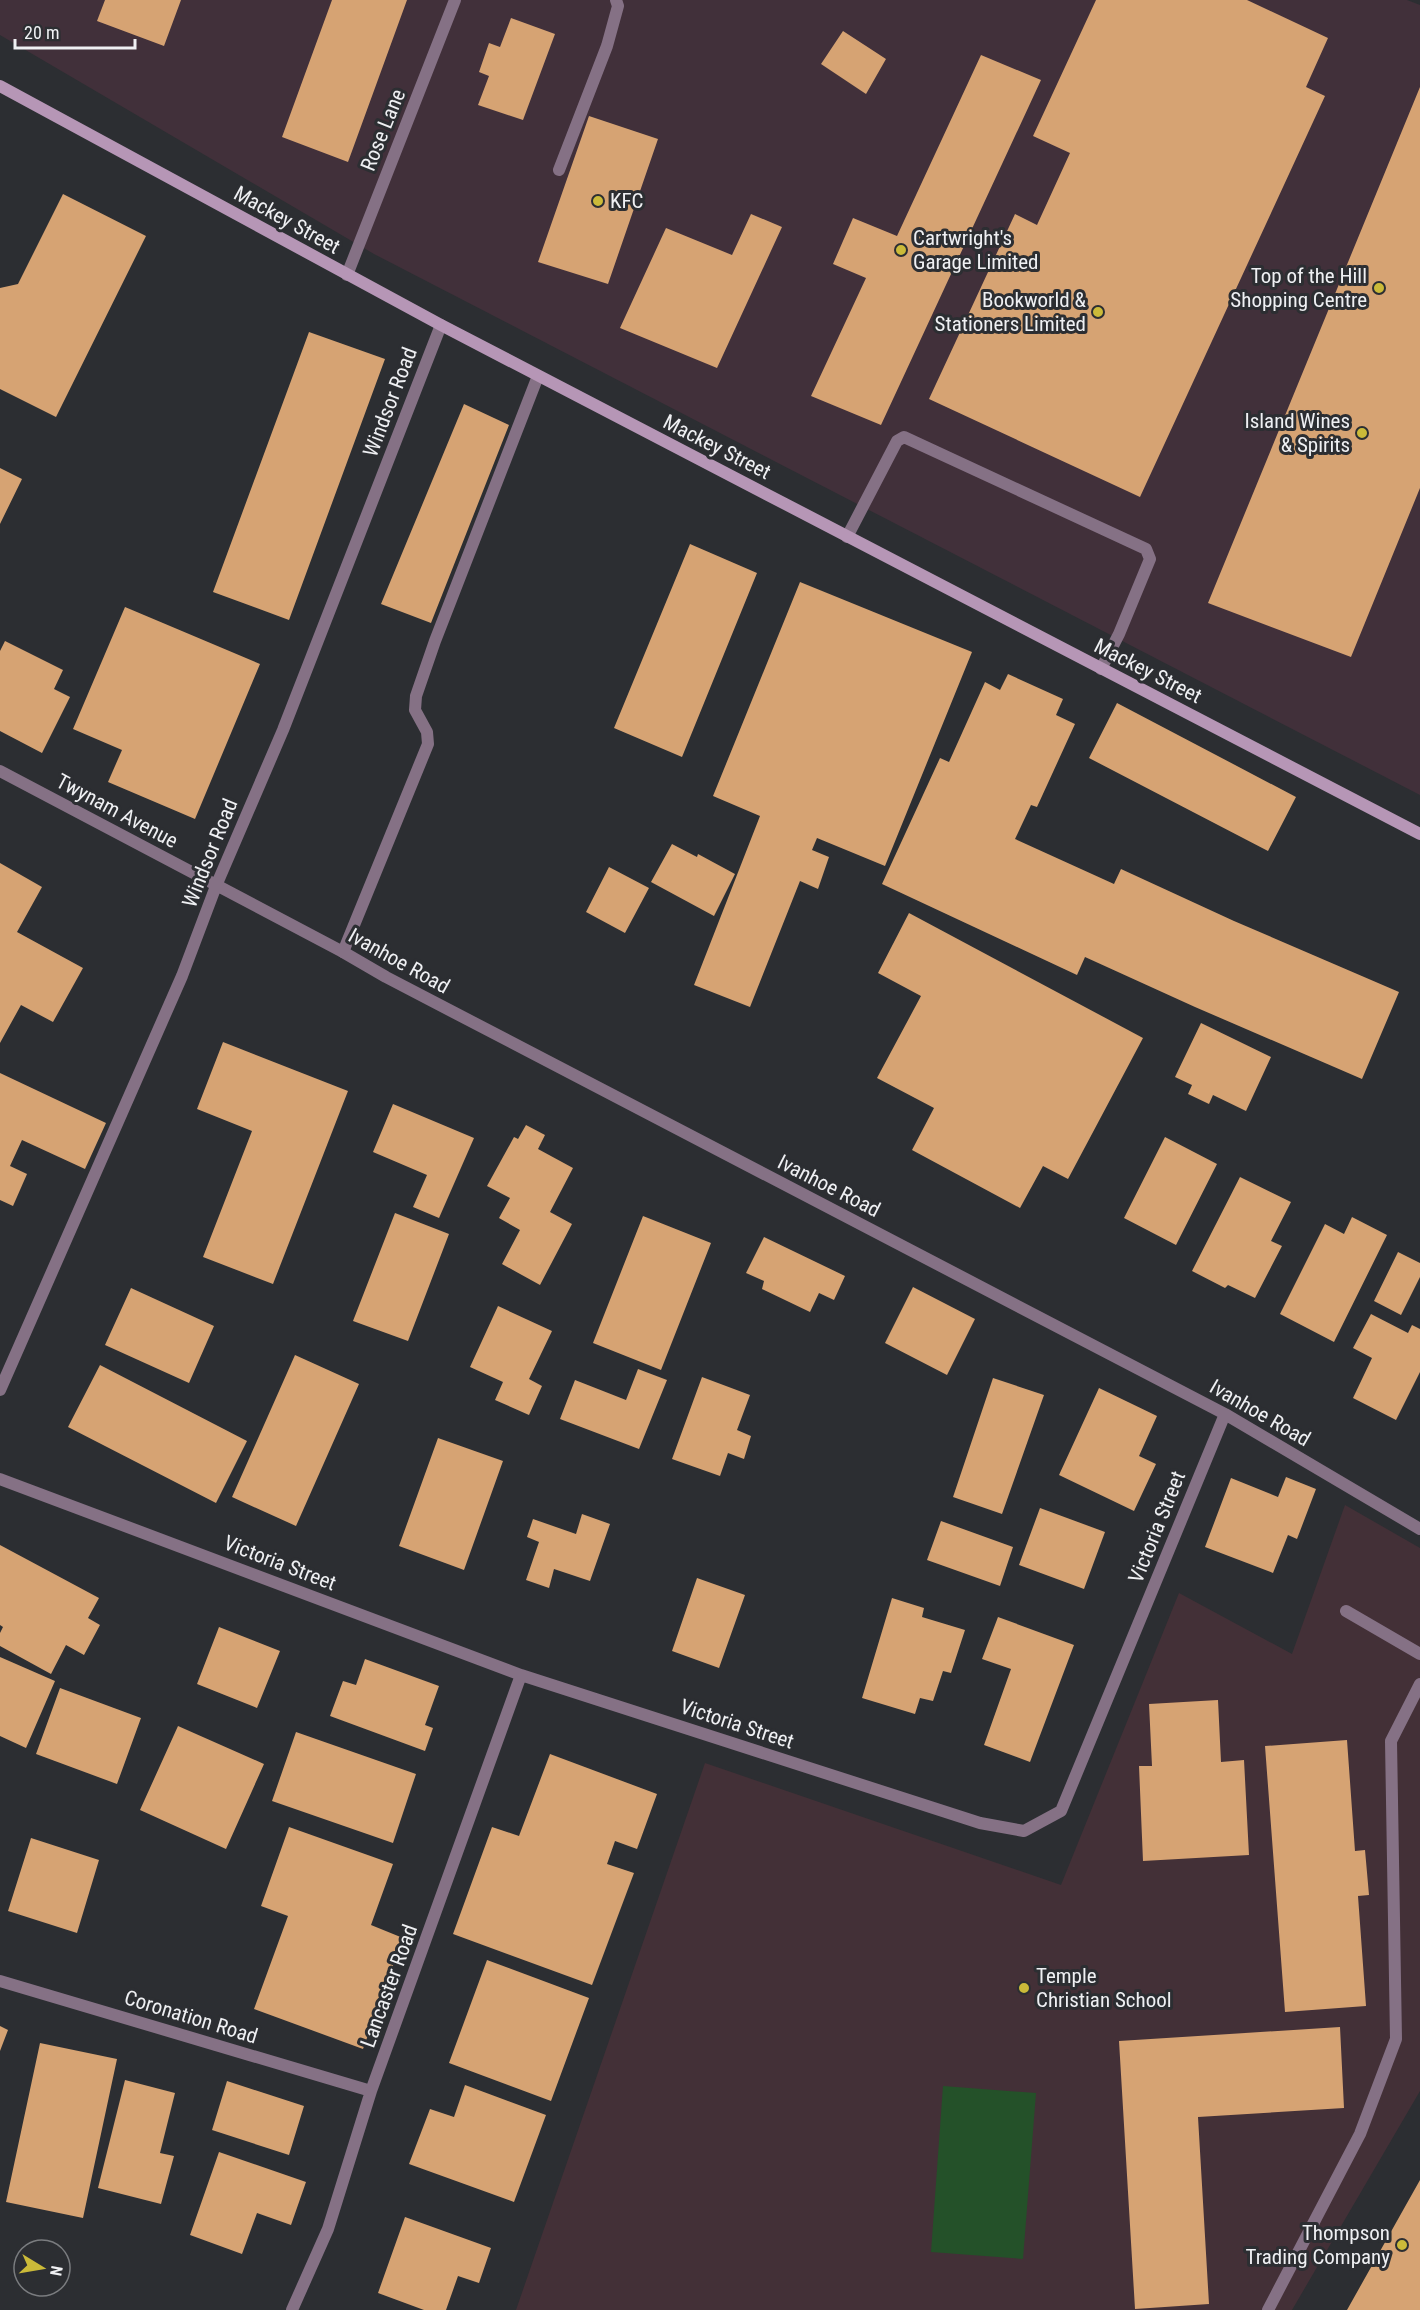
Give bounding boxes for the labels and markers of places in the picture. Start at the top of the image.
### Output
place label: KFC [610,189,643,213]
marker: KFC [591,194,605,208]
place label: Cartwright's Garage Limited [913,226,1038,274]
marker: Cartwright's Garage Limited [894,243,908,257]
place label: Top of the Hill Shopping Centre [1230,264,1367,312]
marker: Top of the Hill Shopping Centre [1372,281,1386,295]
place label: Bookworld & Stationers Limited [935,288,1087,336]
marker: Bookworld & Stationers Limited [1091,305,1105,319]
place label: Island Wines & Spirits [1244,409,1350,457]
marker: Island Wines & Spirits [1355,426,1369,440]
place label: Temple Christian School [1036,1964,1172,2012]
marker: Temple Christian School [1017,1981,1031,1995]
place label: Thompson Trading Company [1246,2221,1390,2269]
marker: Thompson Trading Company [1395,2238,1409,2252]

